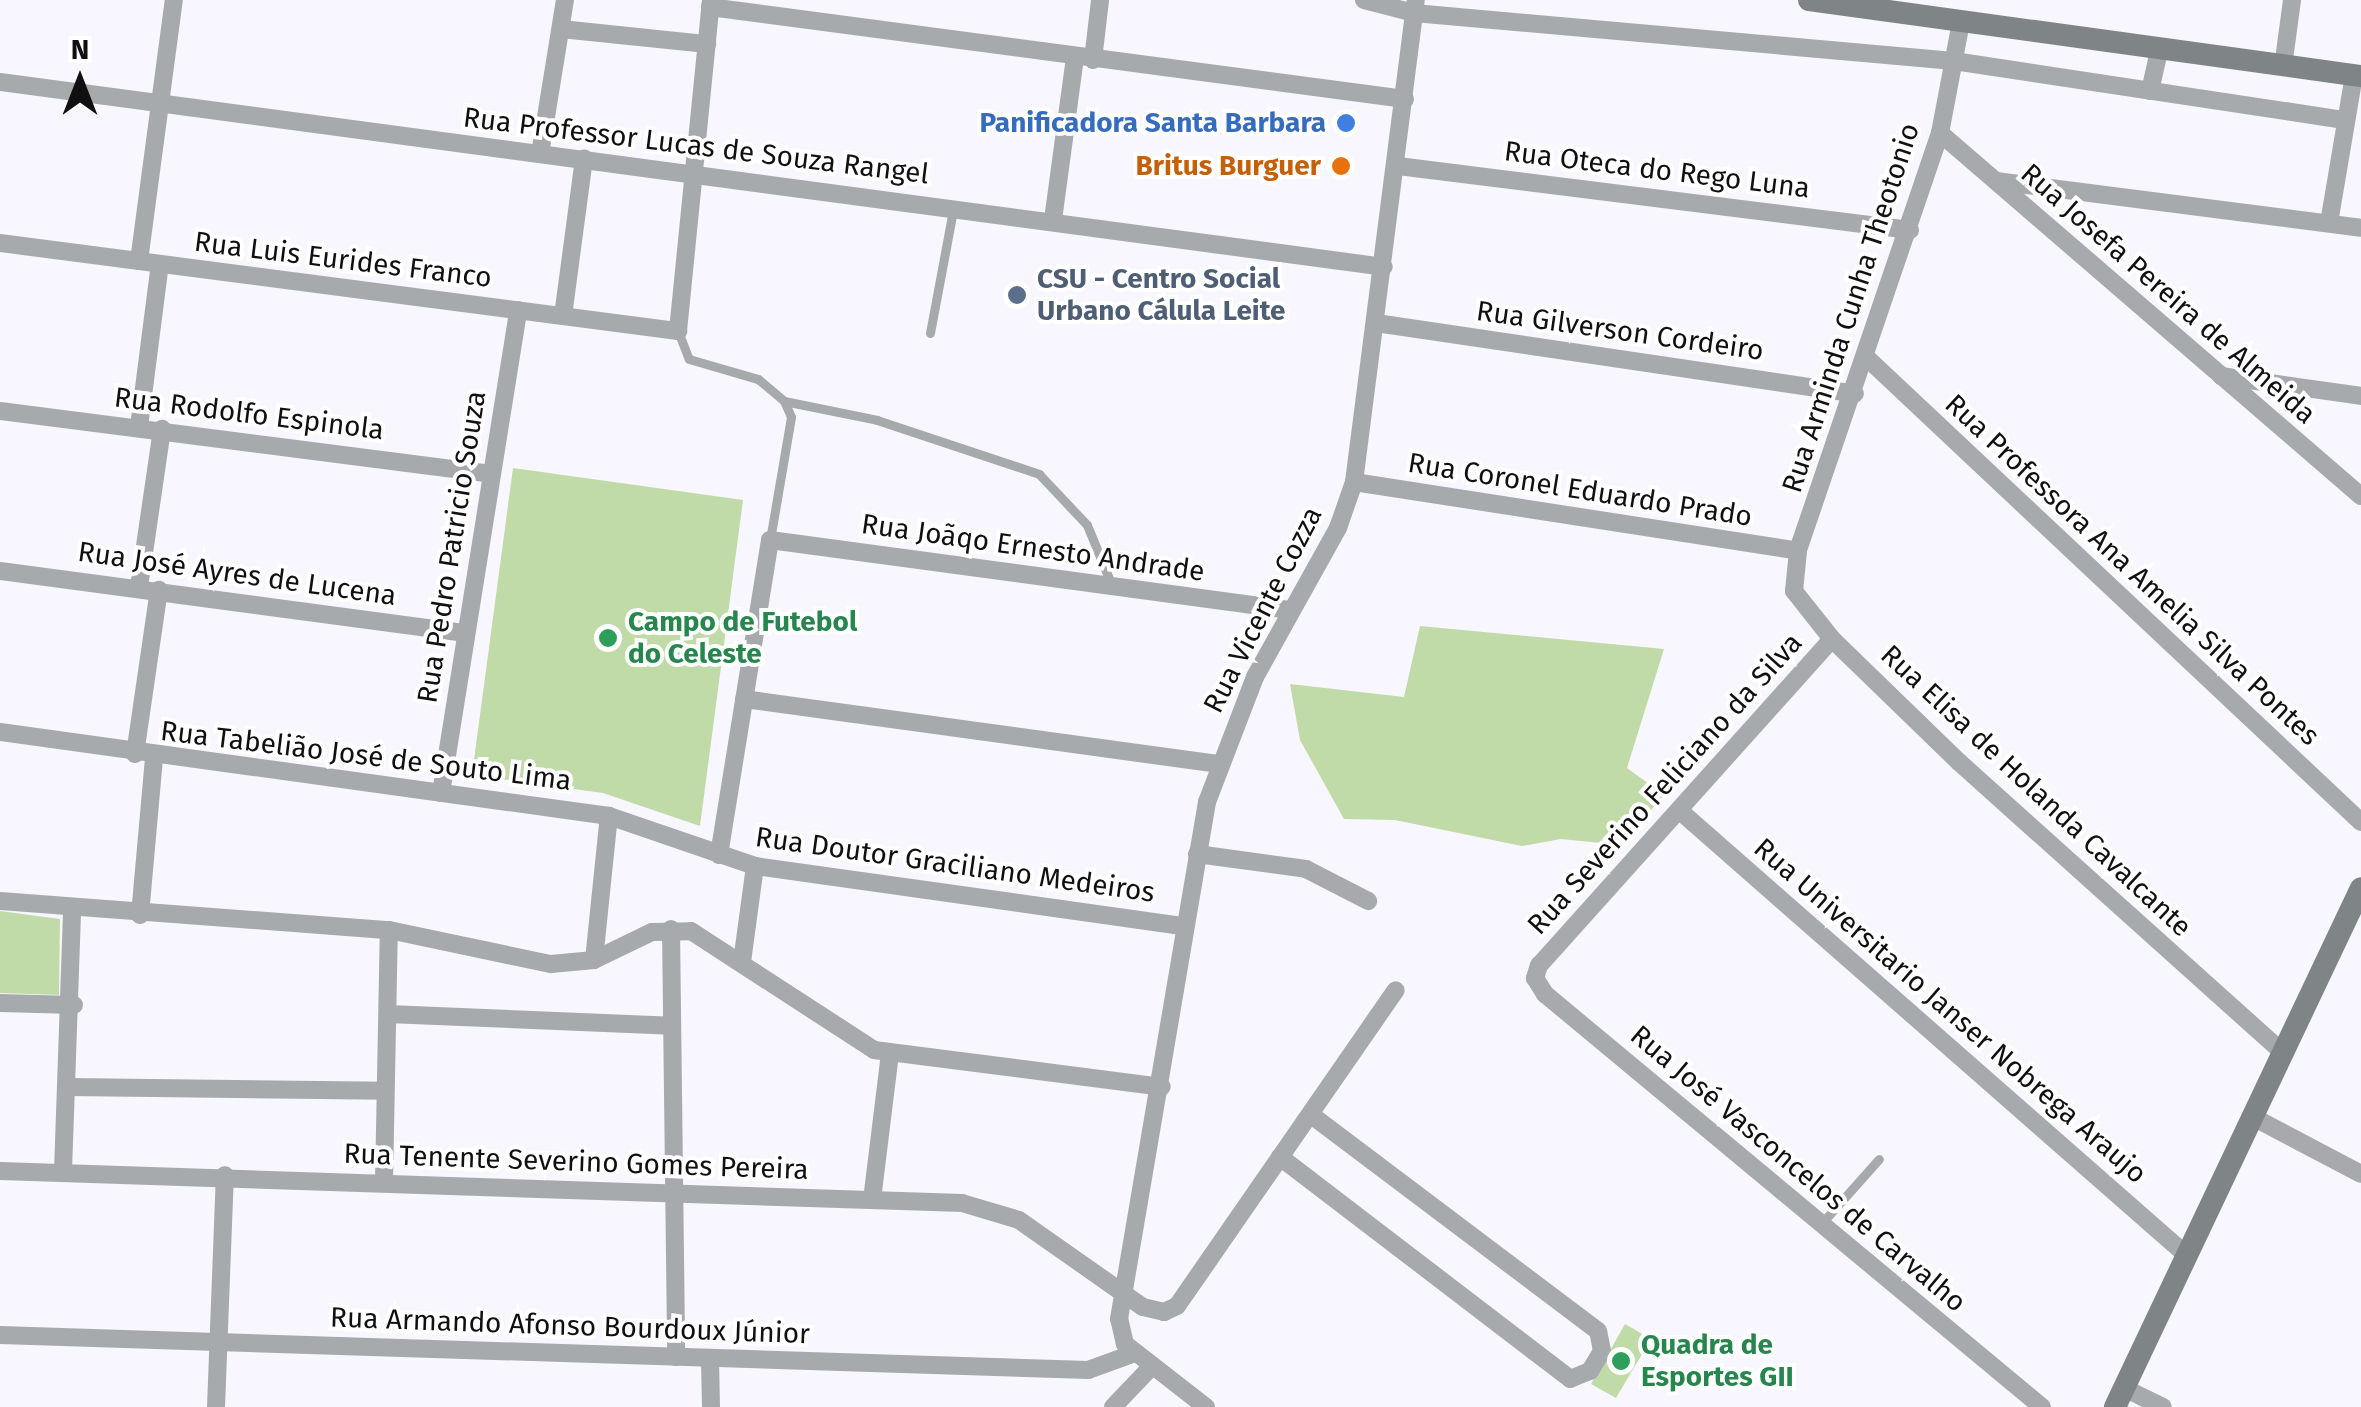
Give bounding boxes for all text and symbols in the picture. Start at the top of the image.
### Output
north arrow [30,30,130,130]
text: N [71,33,89,66]
street label: Rua Professor Lucas de Souza Rangel [461,101,931,191]
place label: Panificadora Santa Barbara [979,106,1326,140]
marker: Panificadora Santa Barbara [1335,112,1357,134]
street label: Rua Arminda Cunha Theotonio [1775,119,1927,497]
street label: Rua Oteca do Rego Luna [1502,135,1812,205]
place label: Britus Burguer [1136,149,1321,183]
marker: Britus Burguer [1330,155,1352,177]
street label: Rua Josefa Pereira de Almeida [2014,157,2322,431]
street label: Rua Luis Eurides Franco [192,225,494,295]
place label: CSU - Centro Social Urbano Cálula Leite [1037,262,1286,328]
marker: CSU - Centro Social Urbano Cálula Leite [1006,284,1028,306]
street label: Rua Gilverson Cordeiro [1474,294,1766,368]
street label: Rua Rodolfo Espinola [112,381,386,447]
street label: Rua Professora Ana Amelia Silva Pontes [1938,387,2326,753]
street label: Rua Pedro Patricio Souza [411,388,493,706]
street label: Rua Coronel Eduardo Prado [1406,446,1754,534]
street label: Rua Vicente Cozza [1197,501,1329,719]
street label: Rua Joãqo Ernesto Andrade [859,507,1207,589]
street label: Rua José Ayres de Lucena [76,535,398,613]
place label: Campo de Futebol do Celeste [628,605,857,671]
street label: Rua Severino Feliciano da Silva [1521,626,1809,942]
marker: Campo de Futebol do Celeste [597,627,619,649]
street label: Rua Elisa de Holanda Cavalcante [1874,638,2198,944]
street label: Rua Tabelião José de Souto Lima [159,714,573,798]
street label: Rua Doutor Graciliano Medeiros [753,820,1157,910]
street label: Rua Universitario Janser Nobrega Araujo [1747,831,2153,1191]
street label: Rua José Vasconcelos de Carvalho [1623,1019,1973,1319]
street label: Rua Tenente Severino Gomes Pereira [343,1137,809,1187]
street label: Rua Armando Afonso Bourdoux Júnior [330,1301,810,1351]
place label: Quadra de Esportes GII [1641,1328,1794,1394]
marker: Quadra de Esportes GII [1610,1350,1632,1372]

